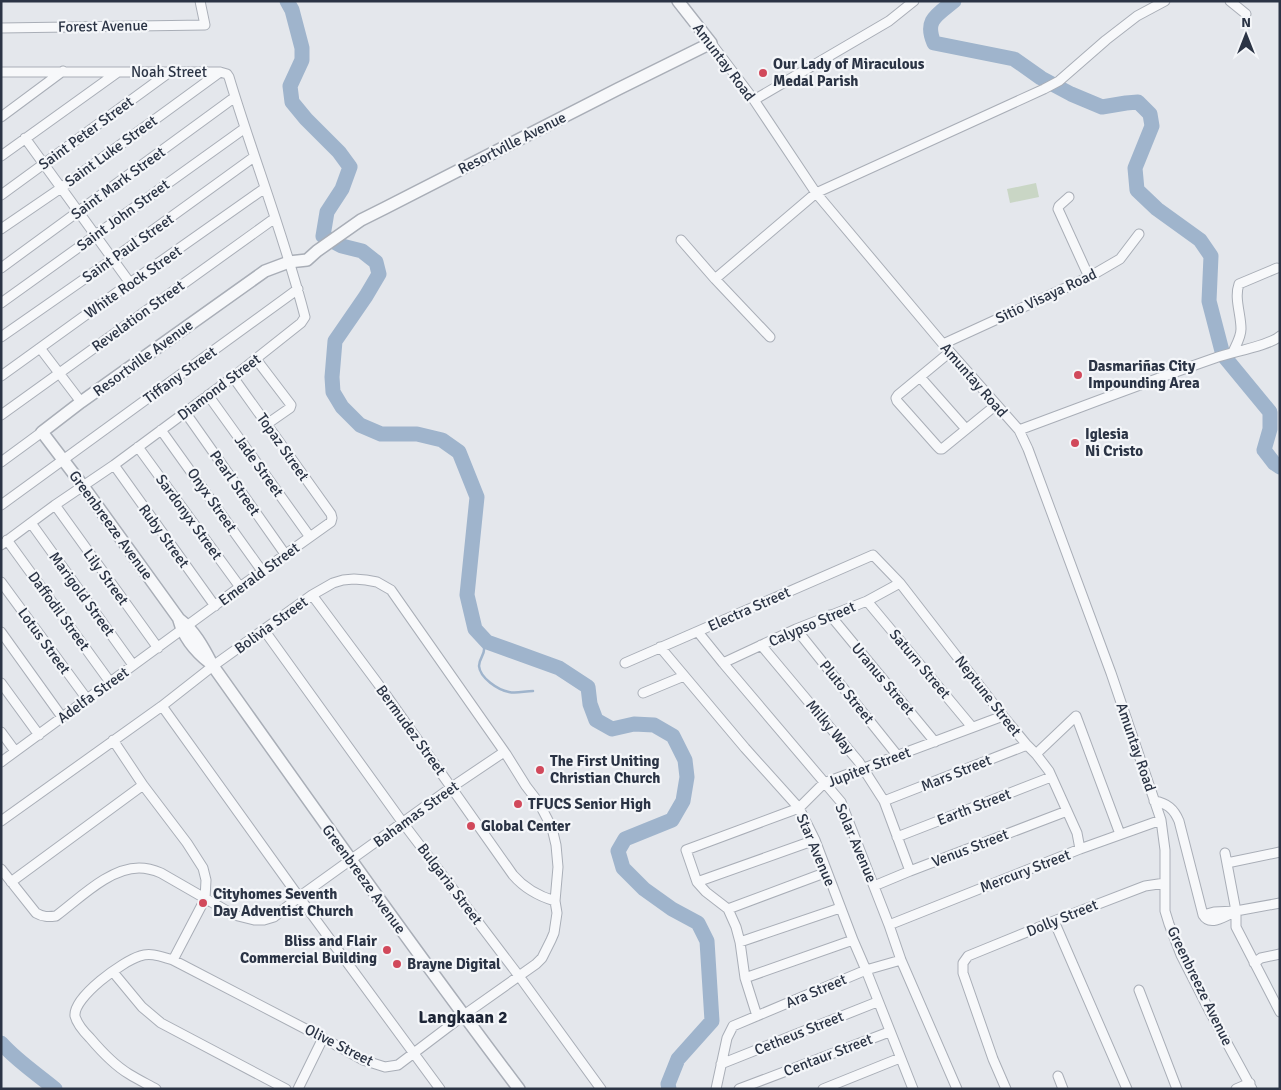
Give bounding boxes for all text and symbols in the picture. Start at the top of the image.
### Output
north arrow [1221,10,1271,60]
text: N [1241,14,1251,31]
street label: Forest Avenue [58,16,148,36]
street label: Amuntay Road [689,20,759,104]
place label: Our Lady of Miraculous Medal Parish [773,55,925,90]
street label: Noah Street [131,63,207,81]
marker: Our Lady of Miraculous Medal Parish [757,67,769,79]
street label: Saint Peter Street [35,93,137,173]
street label: Resortville Avenue [455,108,569,178]
street label: Saint Luke Street [61,112,161,190]
street label: Saint Mark Street [67,143,169,223]
street label: Saint John Street [73,175,173,255]
street label: Saint Paul Street [79,210,177,286]
street label: White Rock Street [81,242,185,322]
street label: Sitio Visaya Road [993,265,1099,327]
street label: Revelation Street [88,276,188,356]
street label: Resortville Avenue [90,316,196,400]
street label: Amuntay Road [937,339,1011,421]
street label: Tiffany Street [140,342,220,408]
street label: Diamond Street [174,350,264,424]
place label: Dasmariñas City Impounding Area [1088,357,1200,392]
marker: Dasmariñas City Impounding Area [1072,369,1084,381]
street label: Topaz Street [253,410,313,484]
place label: Iglesia Ni Cristo [1085,425,1143,460]
street label: Jade Street [231,432,287,500]
marker: Iglesia Ni Cristo [1069,437,1081,449]
street label: Pearl Street [206,447,264,519]
street label: Onyx Street [183,464,241,536]
street label: Greenbreeze Avenue [65,467,157,583]
street label: Sardonyx Street [152,471,226,563]
street label: Ruby Street [135,501,193,571]
street label: Emerald Street [215,539,303,609]
street label: Lily Street [80,545,132,609]
street label: Marigold Street [45,548,119,640]
street label: Daffodil Street [24,568,94,654]
street label: Electra Street [705,583,793,635]
street label: Bolivia Street [231,592,311,658]
street label: Calypso Street [766,598,858,650]
street label: Lotus Street [14,604,74,678]
street label: Saturn Street [886,626,954,702]
street label: Uranus Street [848,639,918,719]
street label: Neptune Street [951,652,1025,740]
street label: Pluto Street [816,657,878,727]
street label: Adelfa Street [54,663,132,727]
street label: Bermudez Street [372,682,450,778]
street label: Milky Way [802,696,858,758]
street label: Amuntay Road [1112,700,1160,794]
street label: Jupiter Street [825,743,913,791]
street label: Mars Street [918,751,994,795]
place label: The First Uniting Christian Church [550,752,660,787]
marker: The First Uniting Christian Church [534,764,546,776]
street label: Bahamas Street [370,777,462,851]
street label: Earth Street [935,785,1013,829]
place label: TFUCS Senior High [528,795,651,813]
marker: TFUCS Senior High [512,798,524,810]
street label: Solar Avenue [831,801,881,885]
street label: Star Avenue [793,811,839,889]
place label: Global Center [481,817,571,835]
marker: Global Center [465,820,477,832]
street label: Greenbreeze Avenue [318,821,410,937]
street label: Venus Street [929,825,1011,871]
street label: Bulgaria Street [414,840,486,928]
street label: Mercury Street [977,845,1073,897]
place label: Cityhomes Seventh Day Adventist Church [213,885,353,920]
street label: Dolly Street [1024,896,1100,940]
marker: Cityhomes Seventh Day Adventist Church [197,897,209,909]
street label: Greenbreeze Avenue [1163,923,1237,1049]
place label: Bliss and Flair Commercial Building [240,932,377,967]
marker: Bliss and Flair Commercial Building [381,944,393,956]
place label: Brayne Digital [407,955,501,973]
marker: Brayne Digital [391,958,403,970]
street label: Ara Street [783,970,849,1012]
district label: Langkaan 2 [418,1006,508,1028]
street label: Cetheus Street [752,1007,846,1059]
street label: Olive Street [302,1020,376,1070]
street label: Centaur Street [781,1030,875,1080]

